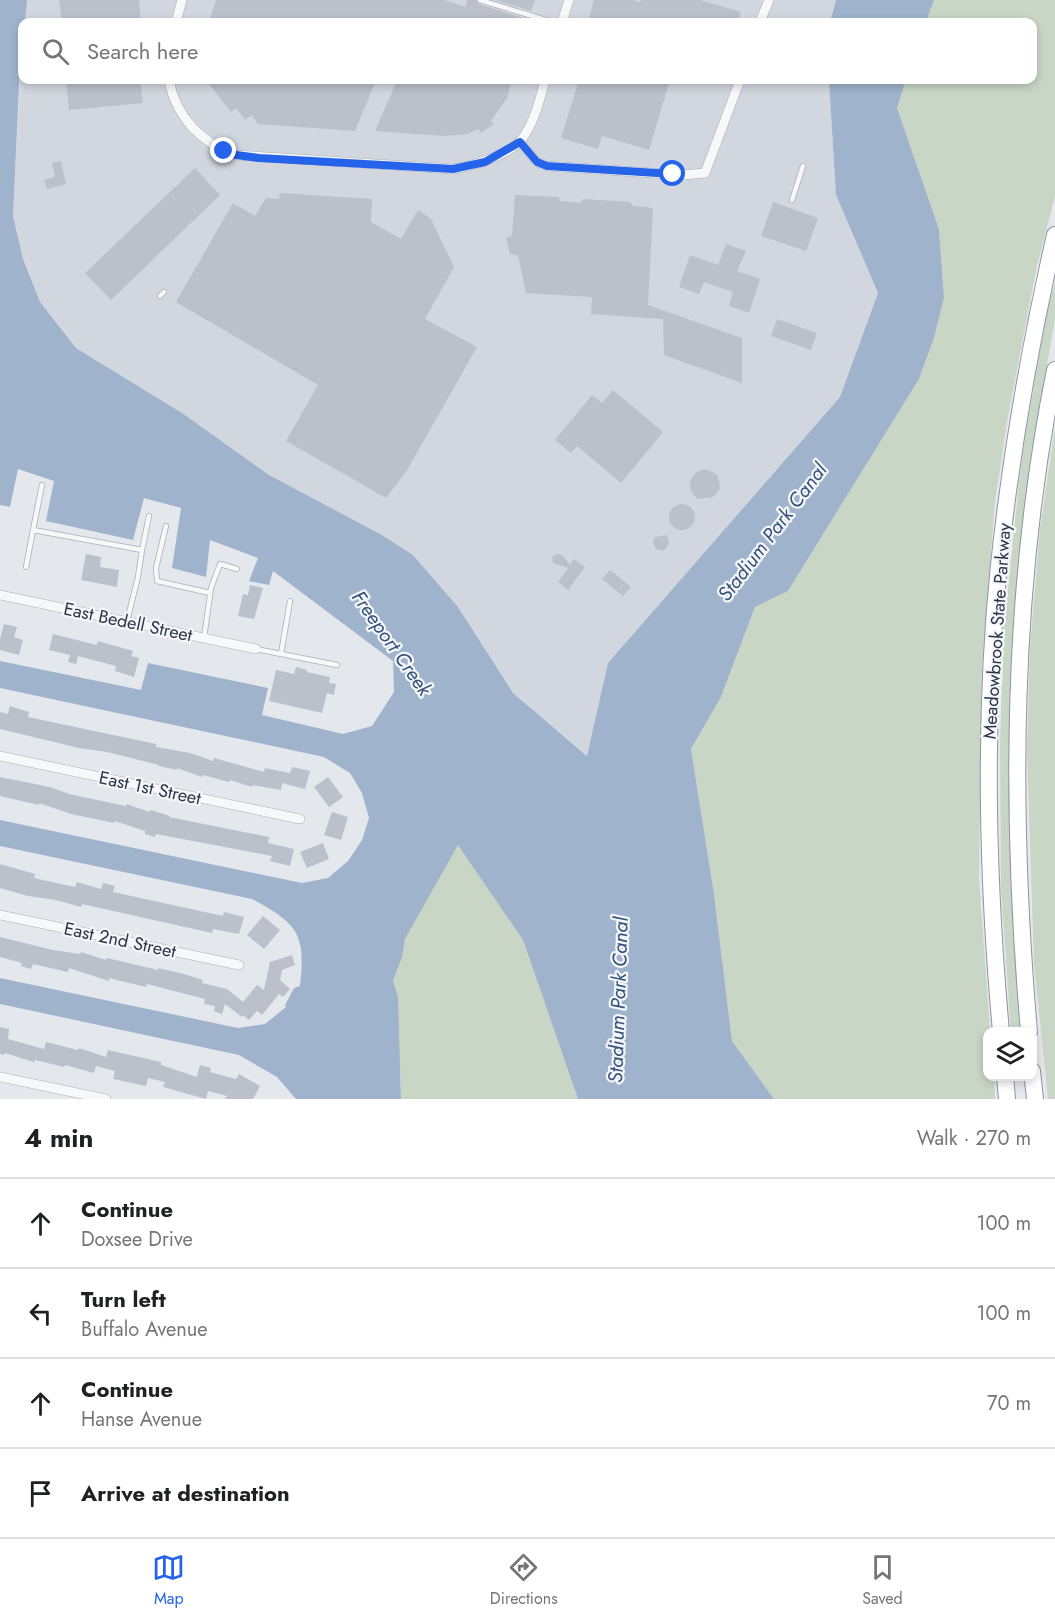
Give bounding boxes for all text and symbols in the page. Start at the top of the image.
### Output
search box [18,18,1037,84]
icon: search [39,35,72,68]
text: Search here [87,35,198,67]
route end [210,137,236,163]
route start [659,160,685,186]
water label: Stadium Park Canal [711,456,835,607]
street label: Meadowbrook State Parkway [976,522,1018,740]
water label: Freeport Creek [344,585,440,703]
street label: East Bedell Street [61,596,195,648]
street label: East 1st Street [97,765,204,812]
street label: East 2nd Street [62,915,179,965]
water label: Stadium Park Canal [601,915,636,1084]
map controls [983,1027,1037,1081]
button: layers [983,1027,1037,1081]
text: 4 min [24,1119,93,1157]
text: Walk · 270 m [917,1124,1031,1153]
text: Continue [81,1193,173,1225]
icon: ahead [24,1207,57,1240]
text: 100 m [976,1209,1031,1238]
text: Doxsee Drive [81,1225,193,1254]
text: Turn left [81,1283,166,1315]
icon: left [24,1297,57,1330]
text: 100 m [976,1299,1031,1328]
text: Buffalo Avenue [81,1315,208,1344]
text: Continue [81,1373,173,1405]
icon: ahead [24,1387,57,1420]
text: 70 m [987,1389,1031,1418]
text: Hanse Avenue [81,1405,202,1434]
icon: arrive [24,1477,57,1510]
text: Arrive at destination [81,1477,290,1509]
tab: Map [152,1551,185,1610]
tab: Directions [490,1551,558,1610]
tab: Saved [862,1551,903,1610]

